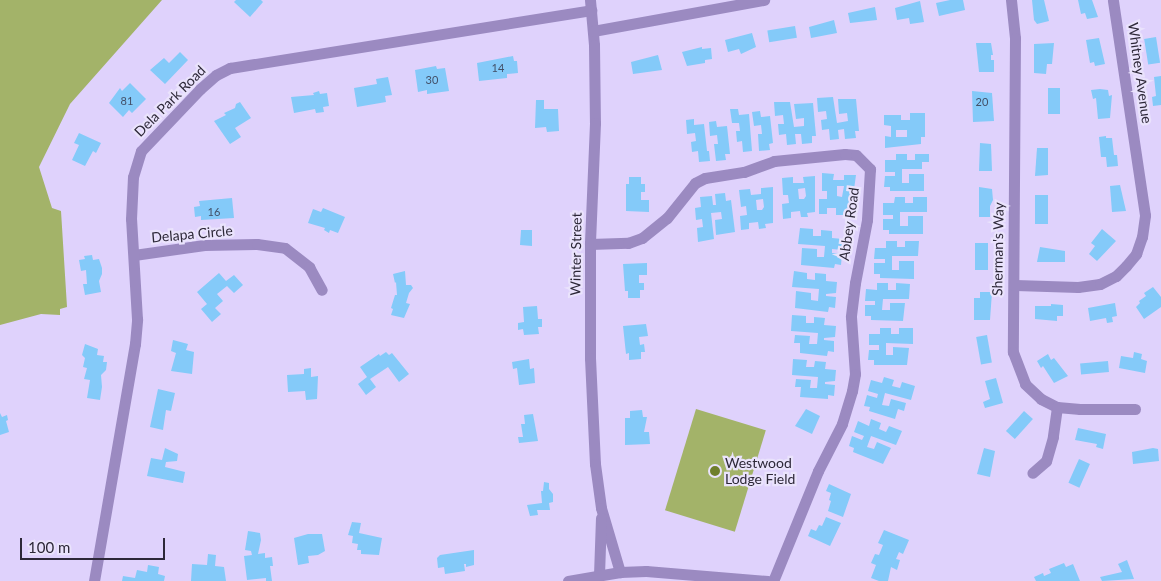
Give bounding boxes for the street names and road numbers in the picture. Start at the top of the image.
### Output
street label: Whitney Avenue [1125,21,1155,125]
street label: Dela Park Road [131,62,209,140]
street label: Abbey Road [836,186,862,262]
street label: Sherman's Way [989,202,1007,296]
street label: Winter Street [567,212,585,296]
street label: Delapa Circle [151,222,233,246]

